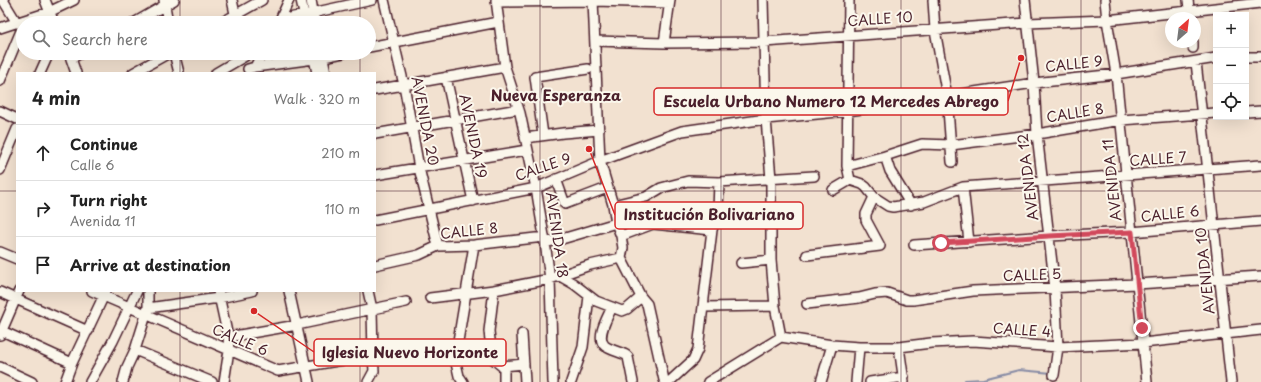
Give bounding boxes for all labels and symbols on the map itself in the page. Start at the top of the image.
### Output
street label: CALLE 10 [847,6,913,31]
north arrow [1165,12,1201,48]
street label: CALLE 9 [1044,50,1104,77]
street label: AVENIDA 20 [407,75,444,167]
district label: Nueva Esperanza [491,83,621,106]
callout: Escuela Urbano Numero 12 Mercedes Abrego [654,88,1008,115]
text: Escuela Urbano Numero 12 Mercedes Abrego [663,89,999,112]
street label: AVENIDA 19 [454,92,493,180]
street label: CALLE 8 [1045,98,1105,127]
street label: AVENIDA 12 [1012,132,1043,222]
street label: AVENIDA 11 [1097,138,1126,222]
street label: CALLE 7 [1129,146,1187,171]
street label: CALLE 9 [512,147,574,186]
street label: AVENIDA 18 [541,191,574,279]
street label: CALLE 6 [1139,200,1201,227]
callout: Institución Bolivariano [615,202,803,229]
text: Institución Bolivariano [623,202,795,225]
street label: CALLE 8 [439,217,499,244]
street label: AVENIDA 10 [1190,227,1220,316]
route start [932,234,950,252]
street label: CALLE 5 [1002,263,1062,286]
street label: CALLE 4 [992,317,1052,342]
street label: CALLE 6 [209,318,272,361]
route end [1133,319,1151,337]
callout: Iglesia Nuevo Horizonte [314,339,506,366]
text: Iglesia Nuevo Horizonte [322,340,498,363]

